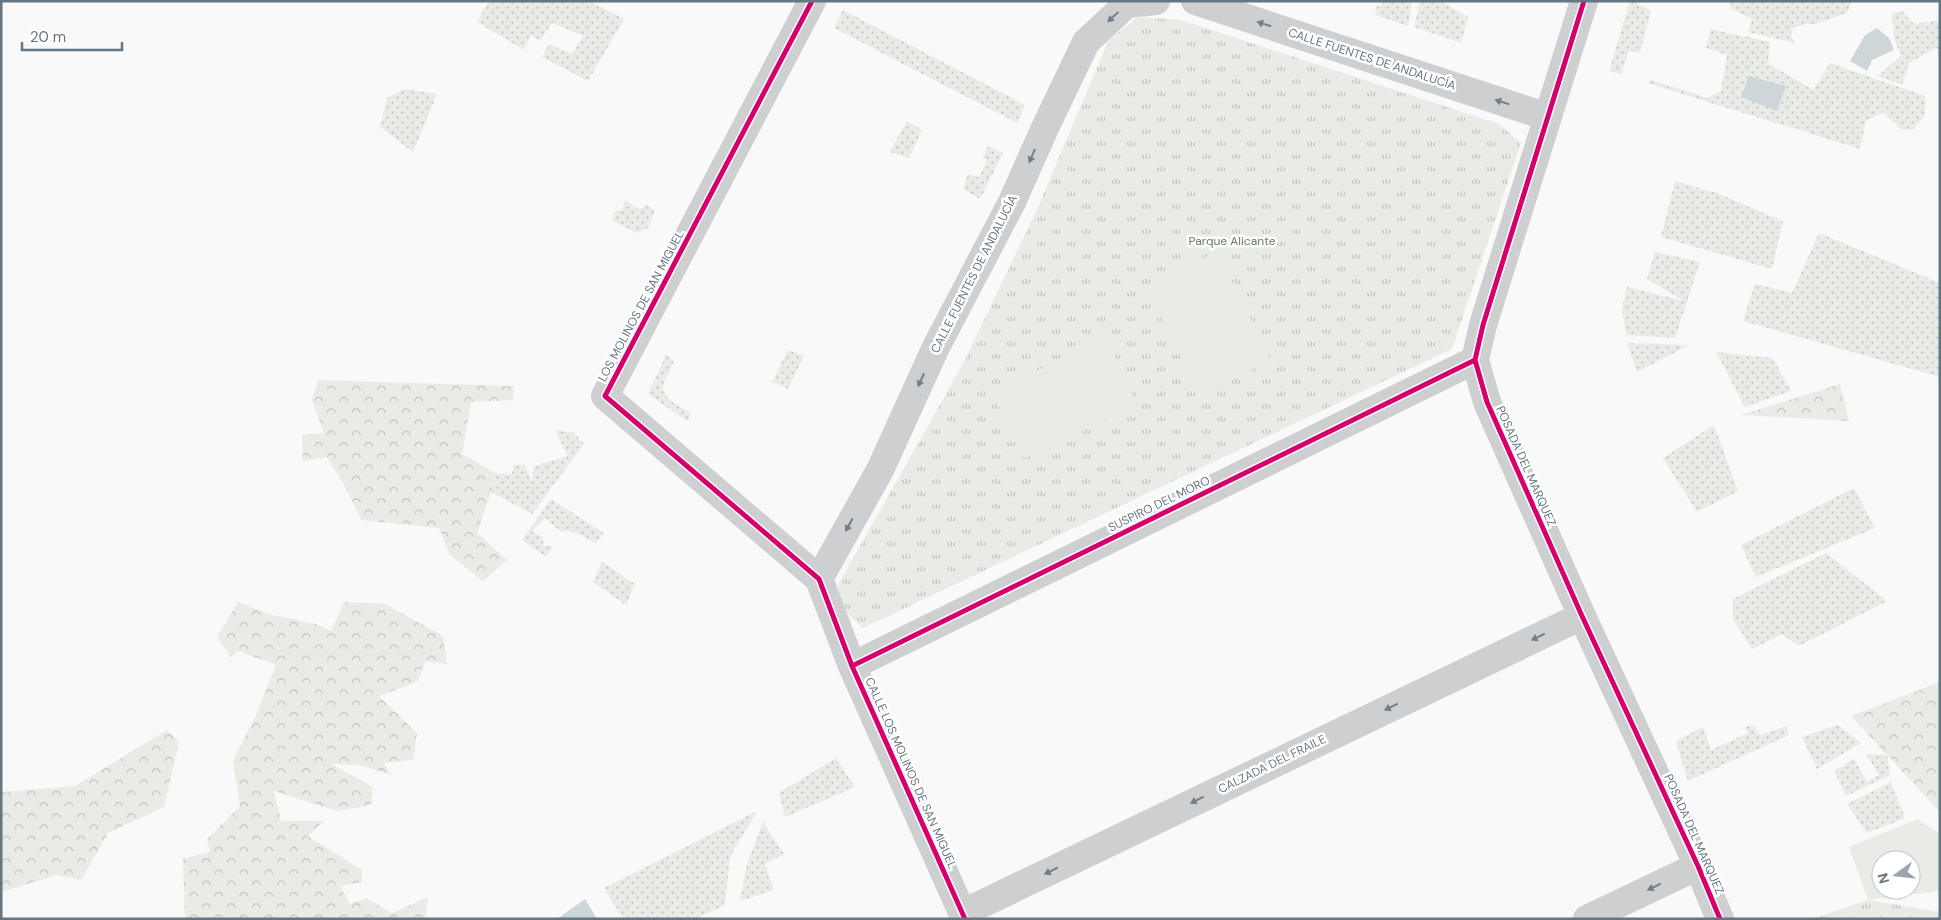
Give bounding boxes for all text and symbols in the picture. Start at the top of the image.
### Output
one-way arrow [1107,11,1119,23]
scale bar [22,20,122,52]
one-way arrow [1257,20,1272,27]
street label: CALLE FUENTES DE ANDALUCÍA [1286,24,1458,94]
text: 20 m [30,27,66,47]
one-way arrow [1494,98,1509,106]
one-way arrow [1028,149,1036,163]
street label: CALLE FUENTES DE ANDALUCÍA [927,192,1021,356]
street label: LOS MOLINOS DE SAN MIGUEL [594,228,688,384]
park label: Parque Alicante [1189,233,1276,249]
one-way arrow [917,373,925,387]
street label: POSADA DEL MARQUEZ [1492,403,1560,529]
street label: SUSPIRO DEL MORO [1105,472,1213,536]
one-way arrow [845,518,853,533]
one-way arrow [1531,633,1545,641]
street label: CALLE LOS MOLINOS DE SAN MIGUEL [861,675,961,871]
one-way arrow [1384,703,1398,711]
street label: CALZADA DEL FRAILE [1215,731,1329,797]
street label: POSADA DEL MARQUEZ [1660,771,1728,897]
one-way arrow [1190,796,1205,804]
north arrow [1871,850,1921,900]
one-way arrow [1044,867,1058,875]
text: N [1873,871,1893,886]
one-way arrow [1647,883,1661,891]

